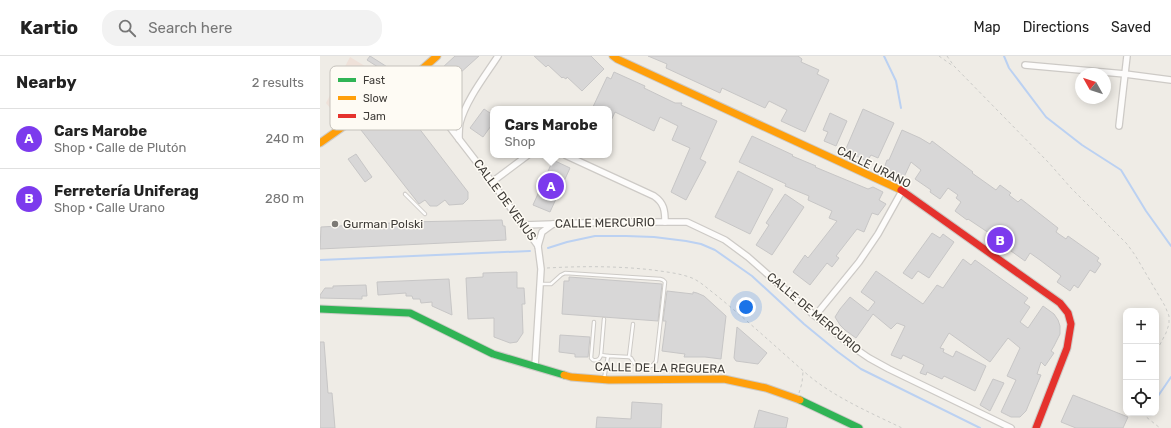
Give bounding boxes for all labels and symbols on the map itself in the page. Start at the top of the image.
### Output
legend [330,66,462,130]
north arrow [1075,68,1111,104]
text: Fast [363,74,386,87]
text: Slow [363,92,388,105]
text: Jam [363,110,386,123]
street label: CALLE URANO [835,143,913,191]
street label: CALLE DE VENUS [471,157,539,243]
pin: A [538,171,564,201]
street label: CALLE MERCURIO [555,215,655,231]
place label: Gurman Polski [343,217,423,231]
marker: Gurman Polski [330,219,340,229]
pin: B [987,225,1013,255]
street label: CALLE DE MERCURIO [764,270,864,356]
your location [736,297,756,317]
street label: CALLE DE LA REGUERA [595,360,725,376]

